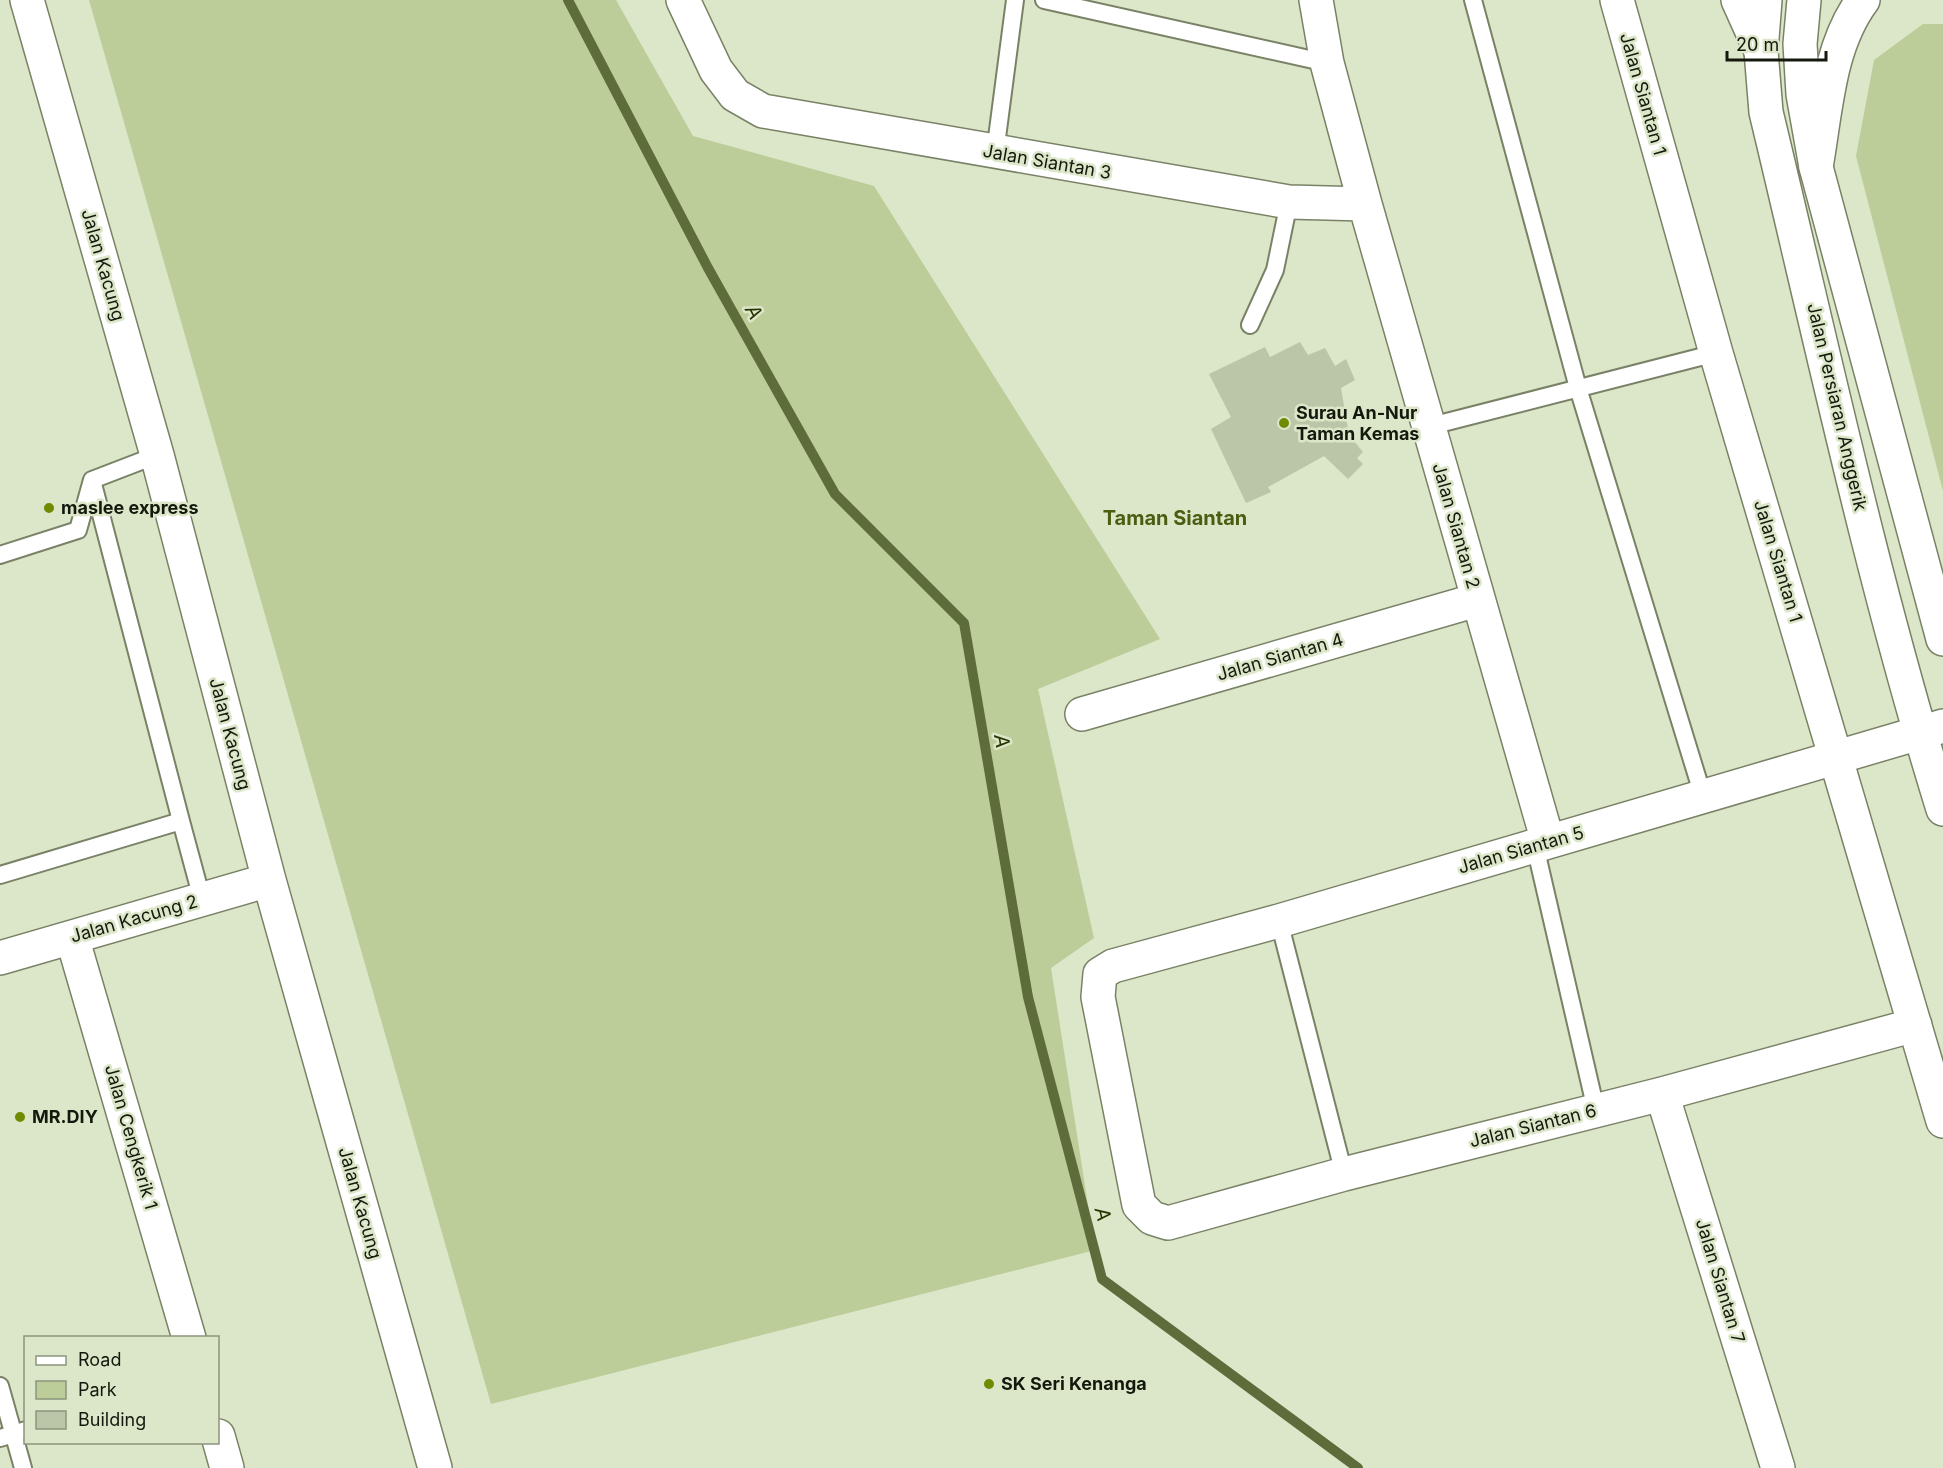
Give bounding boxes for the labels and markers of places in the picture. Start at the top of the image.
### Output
place label: Surau An-Nur Taman Kemas [1296,402,1419,444]
marker: Surau An-Nur Taman Kemas [1277,416,1291,430]
place label: maslee express [61,497,198,518]
marker: maslee express [42,501,56,515]
place label: MR.DIY [32,1106,98,1127]
marker: MR.DIY [13,1110,27,1124]
place label: SK Seri Kenanga [1001,1373,1147,1394]
marker: SK Seri Kenanga [982,1377,996,1391]

